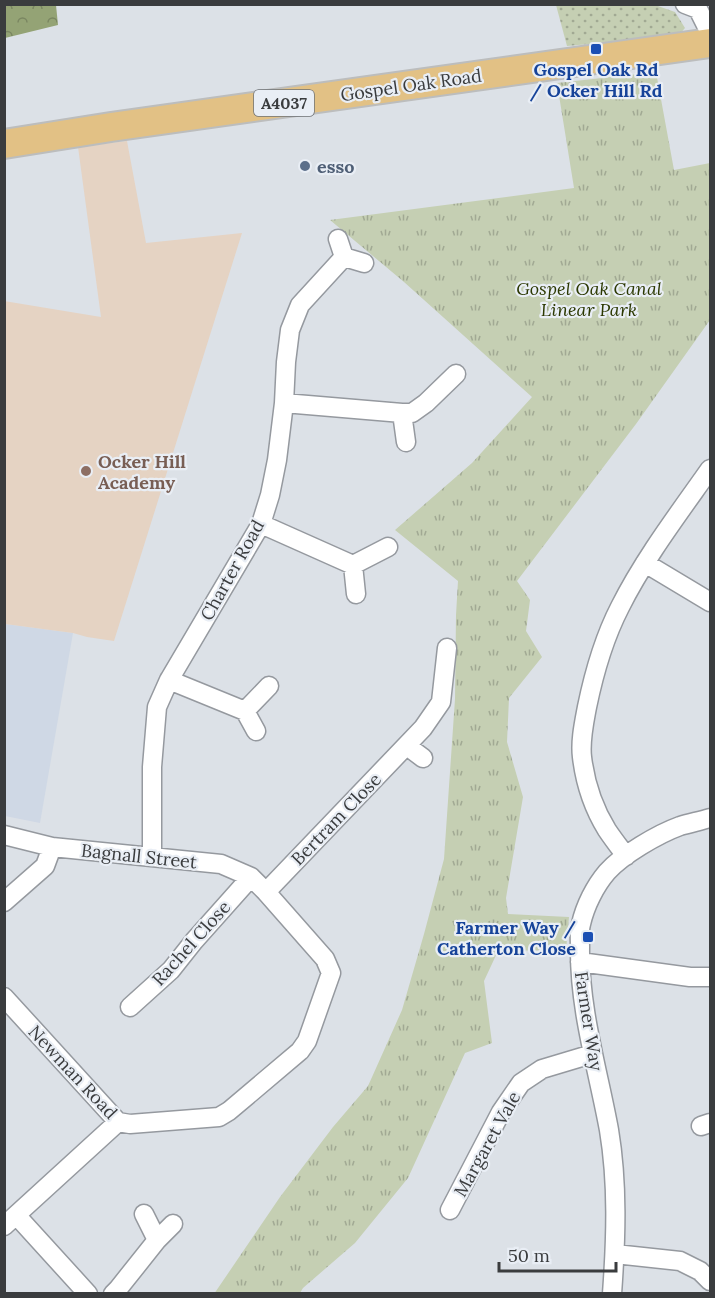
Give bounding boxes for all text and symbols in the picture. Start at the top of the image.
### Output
marker: Gospel Oak Rd / Ocker Hill Rd [589,42,603,56]
place label: Gospel Oak Rd / Ocker Hill Rd [530,58,663,102]
street label: Gospel Oak Road [339,64,483,106]
road number: A4037 [254,90,314,116]
place label: esso [317,155,354,178]
marker: esso [298,159,312,173]
park label: Gospel Oak Canal Linear Park [516,277,662,321]
place label: Ocker Hill Academy [98,450,186,494]
marker: Ocker Hill Academy [79,464,93,478]
street label: Charter Road [195,515,269,624]
street label: Bertram Close [286,768,386,870]
street label: Bagnall Street [80,838,198,874]
street label: Rachel Close [147,896,235,990]
place label: Farmer Way / Catherton Close [437,916,576,960]
marker: Farmer Way / Catherton Close [581,930,595,944]
street label: Farmer Way [570,970,608,1073]
street label: Newman Road [24,1020,123,1124]
street label: Margaret Vale [449,1087,526,1201]
scale bar [499,1235,616,1273]
text: 50 m [508,1244,550,1267]

